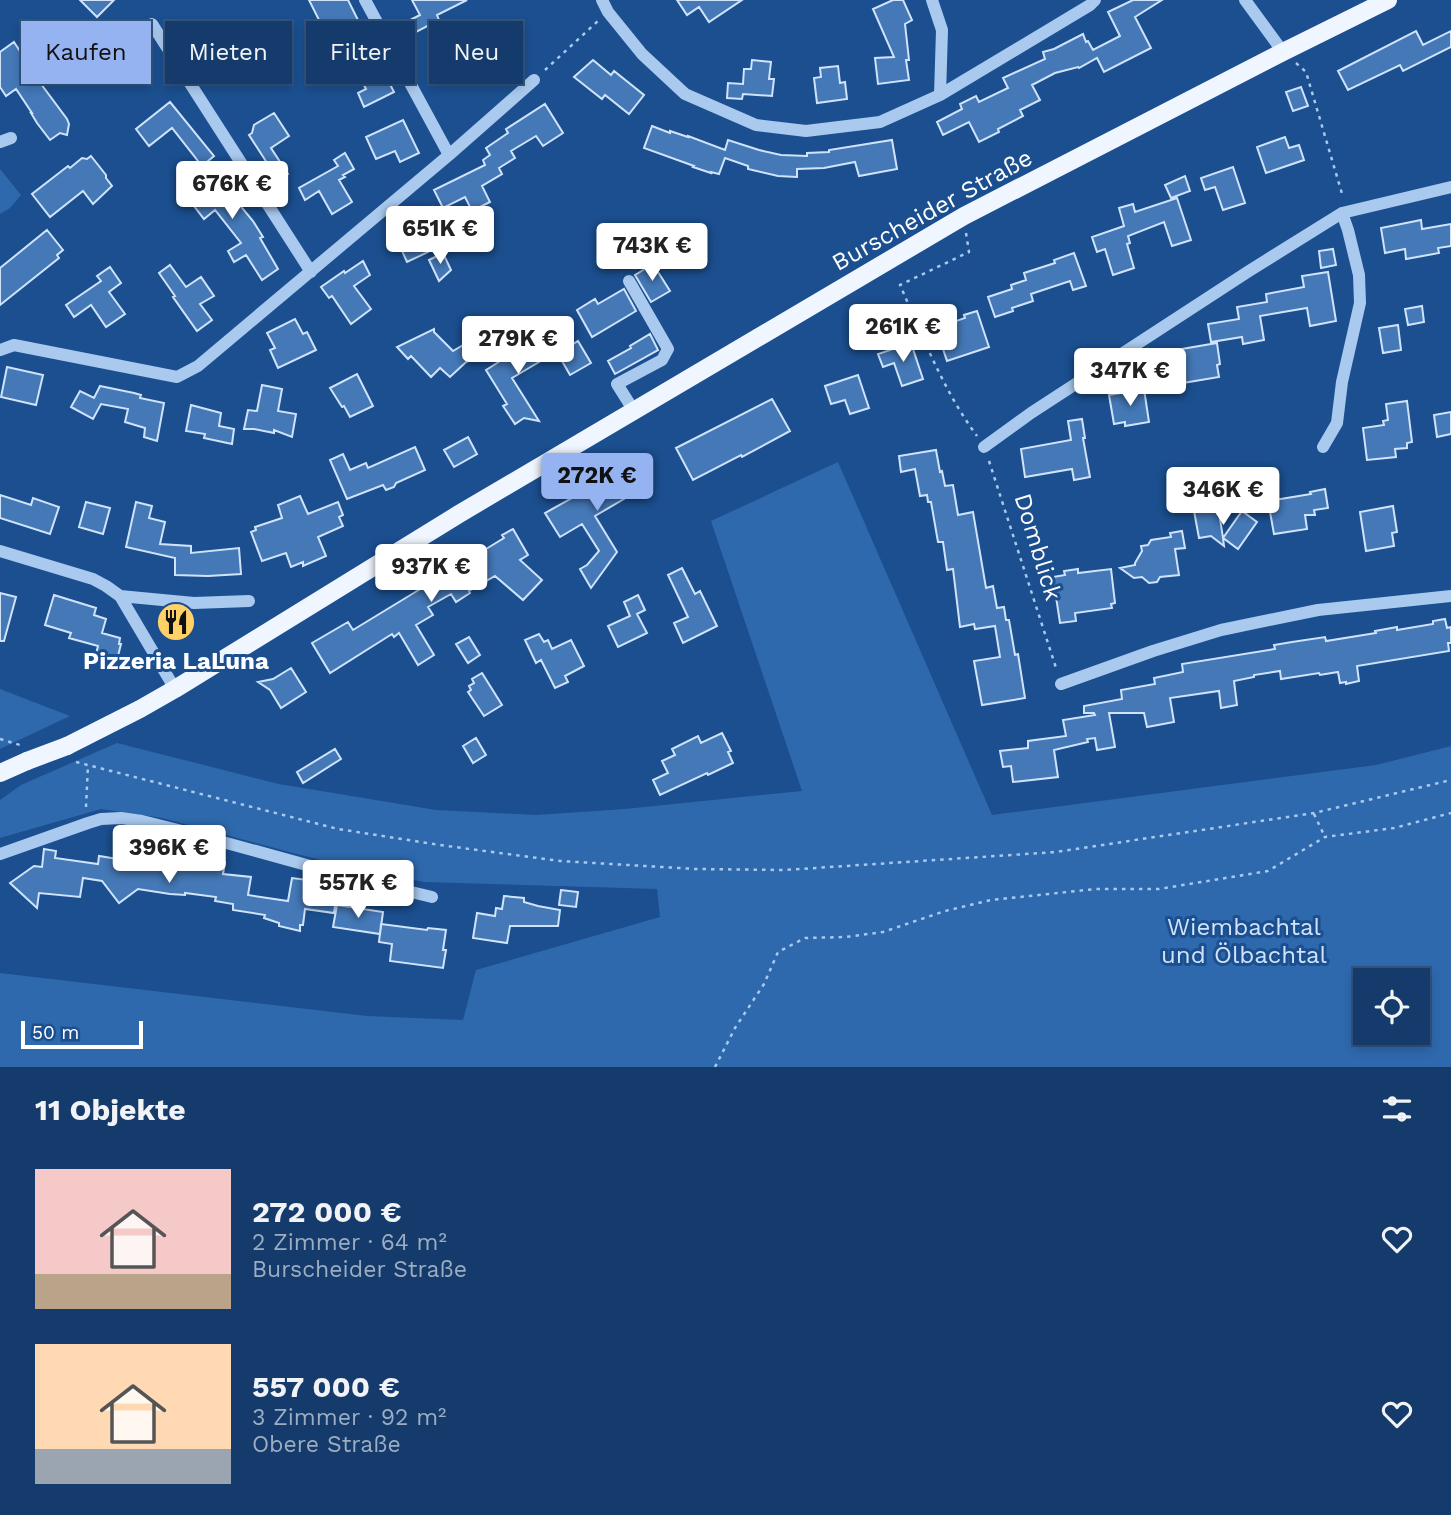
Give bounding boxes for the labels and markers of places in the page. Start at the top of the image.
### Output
pin: 676K € [175,162,289,221]
pin: 651K € [383,206,497,266]
pin: 743K € [595,224,709,283]
pin: 261K € [846,304,960,364]
pin: 279K € [461,316,575,376]
pin: 347K € [1073,348,1187,408]
pin: 272K € [540,454,654,513]
pin: 346K € [1166,468,1280,527]
pin: 937K € [374,544,488,604]
restaurant icon: Pizzeria LaLuna [155,601,197,643]
place label: Pizzeria LaLuna [83,647,269,675]
pin: 396K € [112,826,226,885]
pin: 557K € [301,860,415,920]

